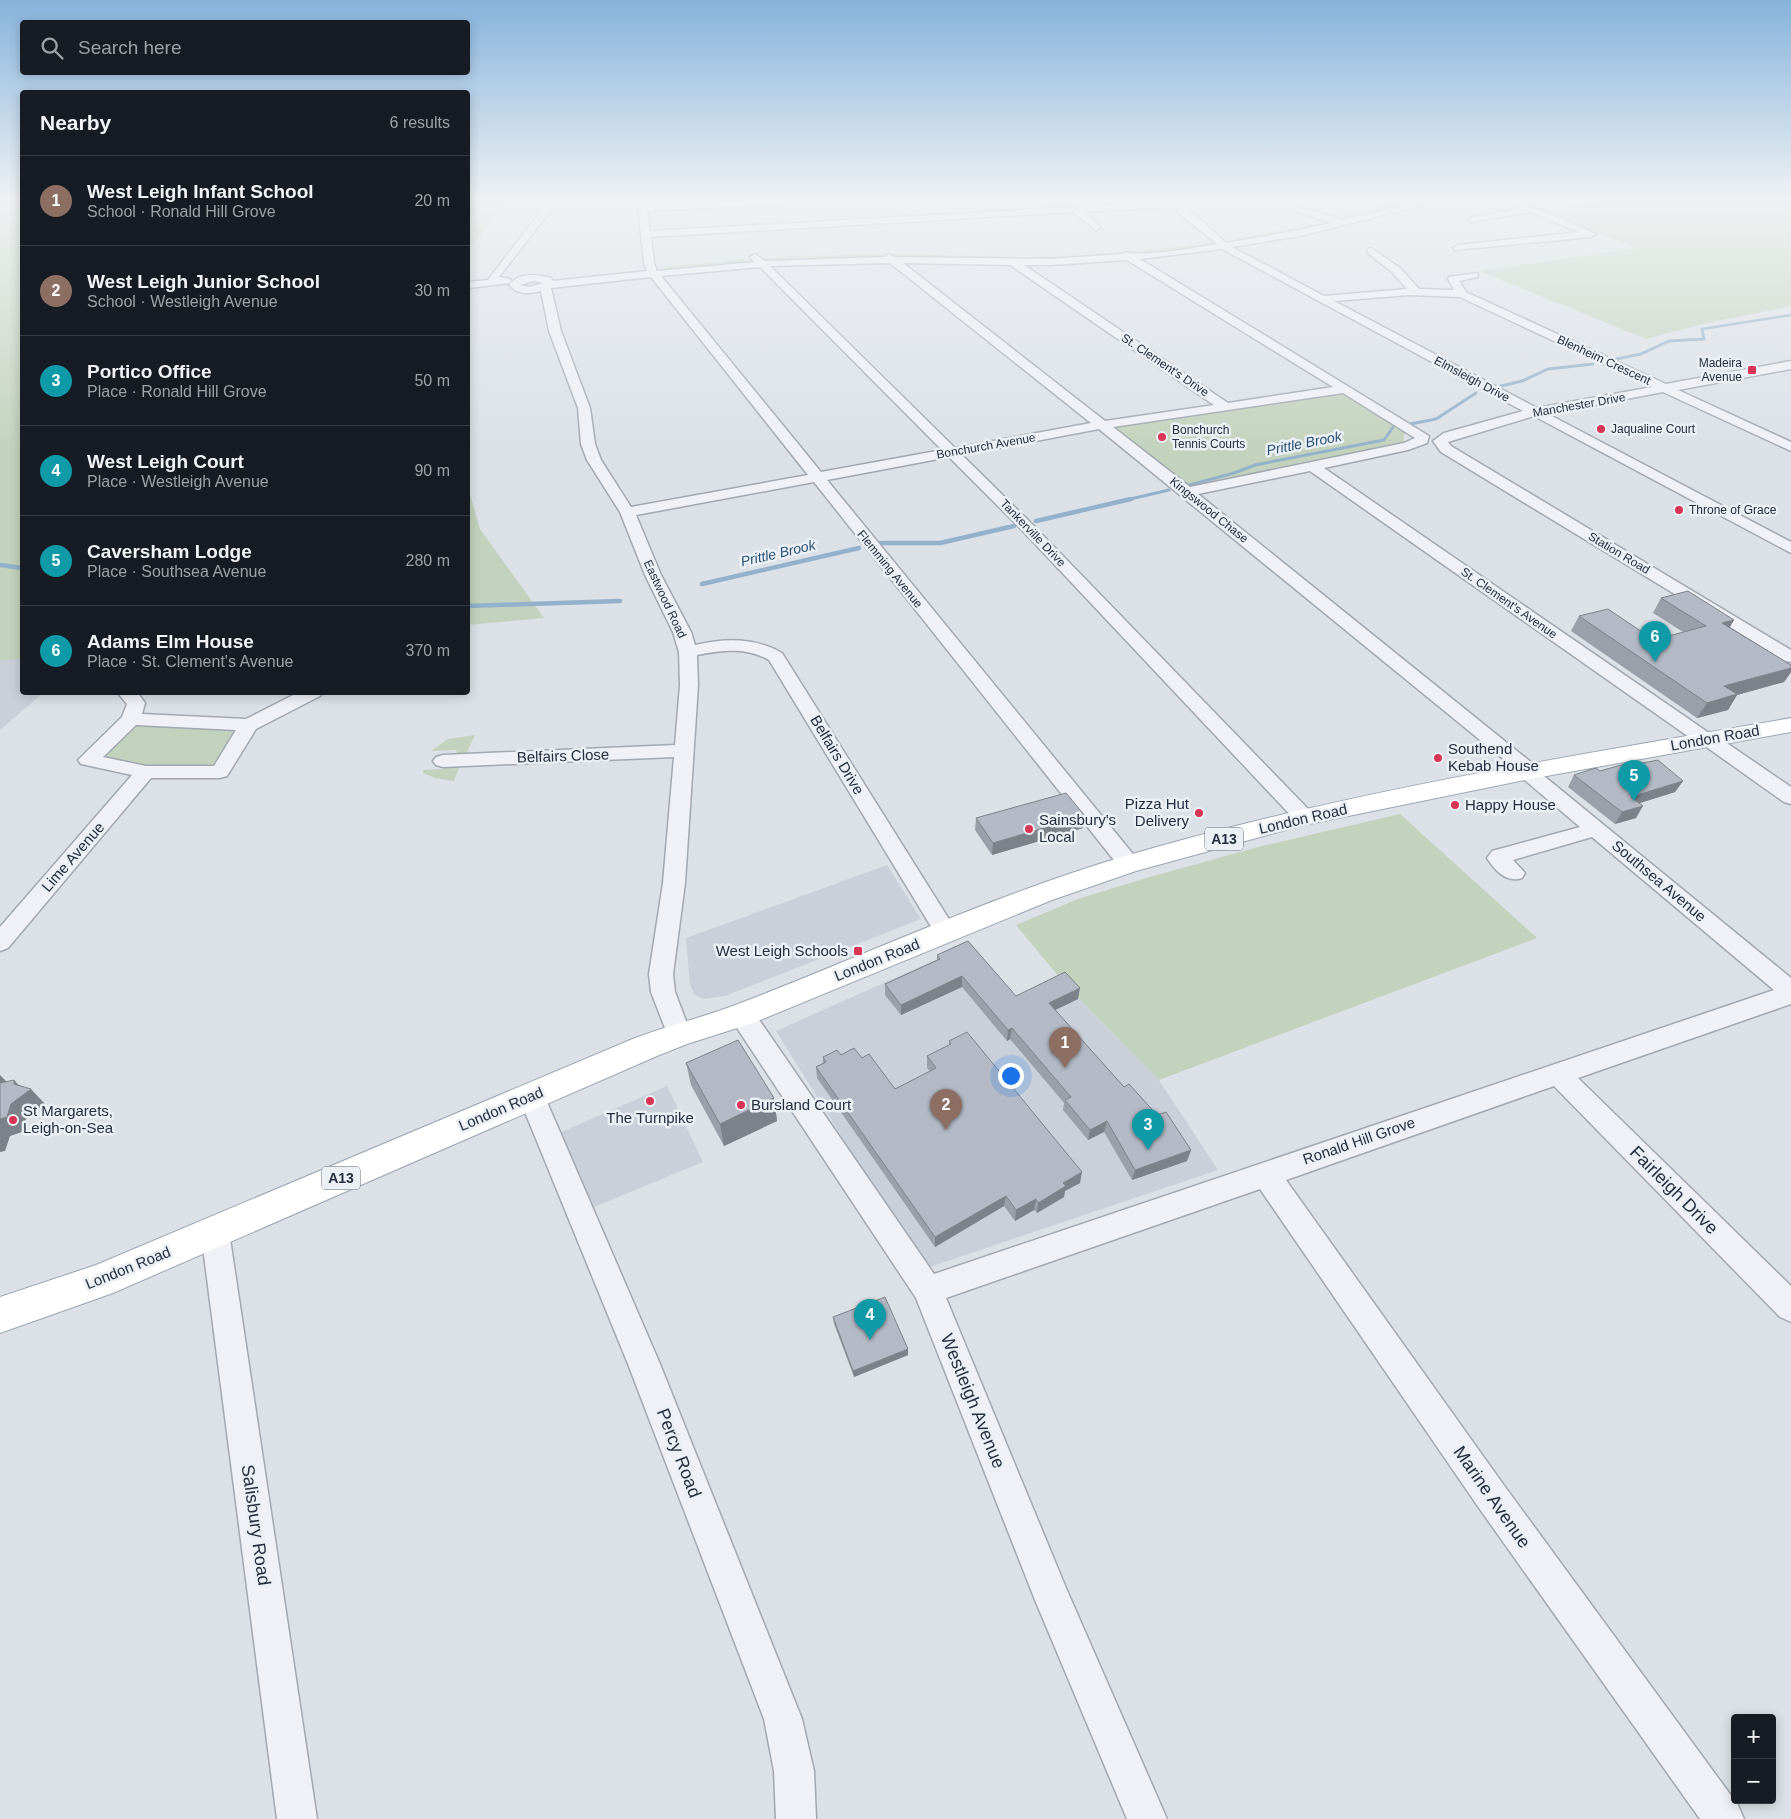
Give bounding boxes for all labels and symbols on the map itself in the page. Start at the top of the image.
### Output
street label: St. Clement's Drive [1119,331,1212,400]
street label: Blenheim Crescent [1555,332,1653,388]
street label: Elmsleigh Drive [1432,353,1512,405]
place label: Madeira Avenue [1699,356,1742,384]
marker: Madeira Avenue [1746,364,1758,376]
street label: Manchester Drive [1531,390,1627,420]
place label: Jaqualine Court [1611,422,1696,436]
place label: Bonchurch Tennis Courts [1172,423,1245,451]
marker: Jaqualine Court [1595,423,1607,435]
water label: Prittle Brook [1265,428,1344,458]
street label: Bonchurch Avenue [935,430,1037,462]
marker: Bonchurch Tennis Courts [1156,431,1168,443]
street label: Kingswood Chase [1167,474,1251,546]
street label: Tankerville Drive [997,496,1069,570]
place label: Throne of Grace [1689,503,1777,517]
marker: Throne of Grace [1673,504,1685,516]
street label: Flemming Avenue [854,527,926,611]
street label: Station Road [1586,529,1652,577]
water label: Prittle Brook [739,536,818,569]
street label: Eastwood Road [641,558,689,640]
street label: St. Clement's Avenue [1458,565,1560,642]
pin: 6 [1639,621,1671,662]
street label: Belfairs Drive [807,712,868,797]
street label: London Road [1669,721,1761,754]
place label: Southend Kebab House [1448,740,1539,774]
street label: Belfairs Close [516,745,610,766]
marker: Southend Kebab House [1432,752,1444,764]
pin: 5 [1618,760,1650,801]
place label: Pizza Hut Delivery [1125,795,1190,829]
place label: Happy House [1465,796,1556,813]
marker: Happy House [1449,799,1461,811]
street label: London Road [1257,800,1349,837]
marker: Pizza Hut Delivery [1193,807,1205,819]
place label: Sainsbury's Local [1039,811,1116,845]
street label: Lime Avenue [38,818,107,895]
marker: Sainsbury's Local [1023,823,1035,835]
road number: A13 [1205,828,1243,851]
street label: Southsea Avenue [1609,836,1710,925]
street label: London Road [832,935,922,984]
place label: West Leigh Schools [716,942,848,959]
marker: West Leigh Schools [852,945,864,957]
pin: 1 [1049,1027,1081,1068]
your location [998,1063,1024,1089]
street label: London Road [456,1083,546,1134]
pin: 2 [930,1089,962,1130]
marker: The Turnpike [644,1095,656,1107]
place label: Bursland Court [751,1096,852,1113]
marker: Bursland Court [735,1099,747,1111]
place label: St Margarets, Leigh-on-Sea [23,1102,114,1136]
place label: The Turnpike [606,1109,694,1126]
pin: 3 [1132,1109,1164,1150]
street label: Ronald Hill Grove [1300,1113,1417,1168]
marker: St Margarets, Leigh-on-Sea [7,1114,19,1126]
street label: Fairleigh Drive [1626,1142,1722,1238]
road number: A13 [322,1166,360,1190]
street label: London Road [83,1243,173,1292]
pin: 4 [854,1299,886,1340]
street label: Westleigh Avenue [937,1331,1009,1471]
street label: Percy Road [653,1406,705,1500]
street label: Marine Avenue [1449,1442,1535,1552]
street label: Salisbury Road [238,1463,274,1587]

